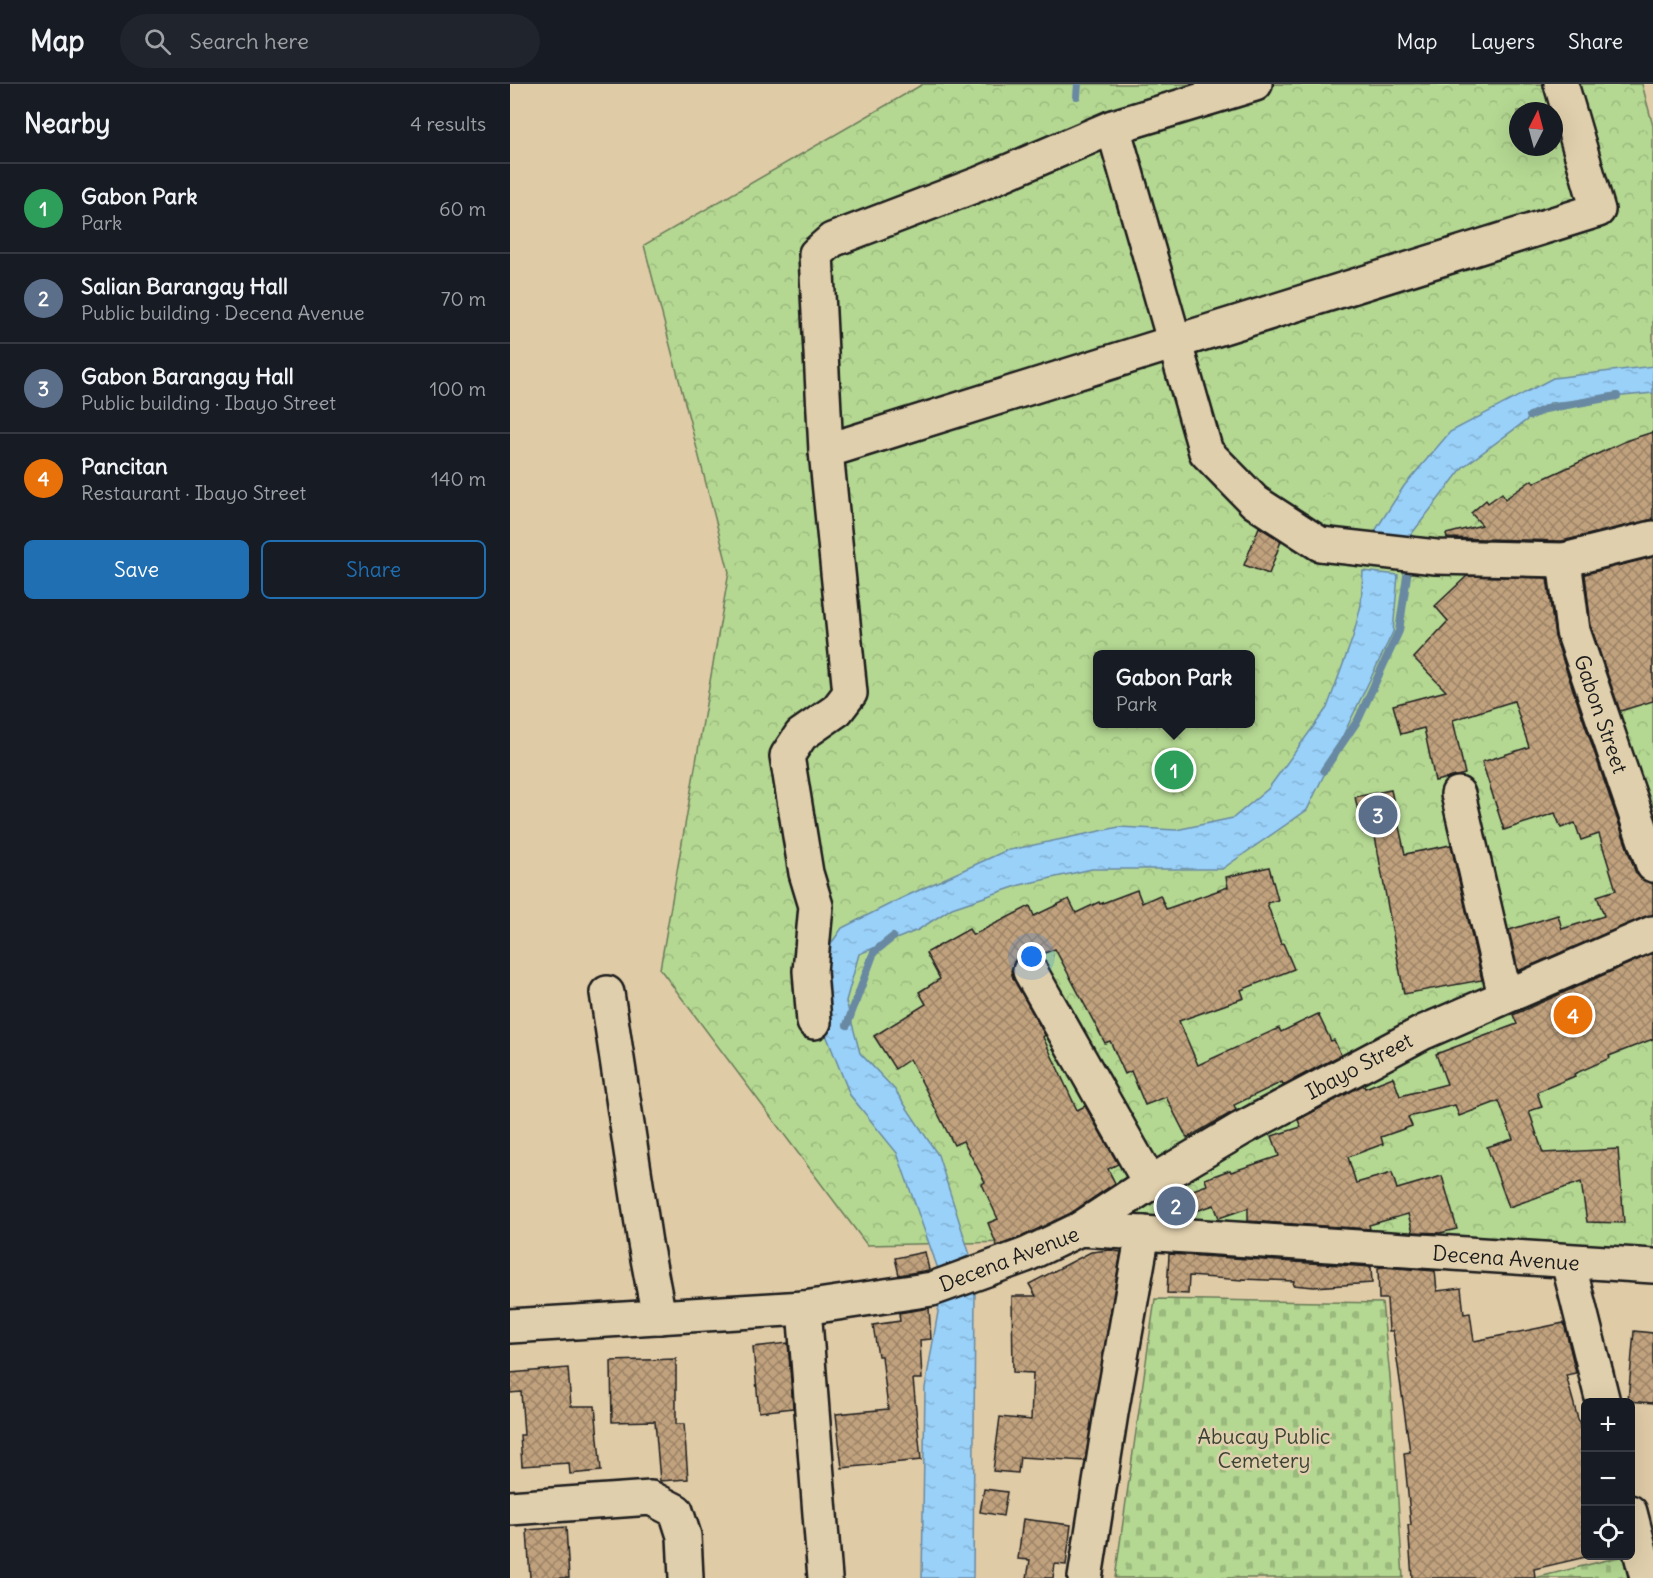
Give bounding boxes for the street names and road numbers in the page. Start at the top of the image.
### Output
street label: Gabon Street [1568,651,1634,777]
street label: Ibayo Street [1301,1027,1417,1105]
street label: Decena Avenue [935,1220,1083,1298]
street label: Decena Avenue [1432,1239,1580,1277]

